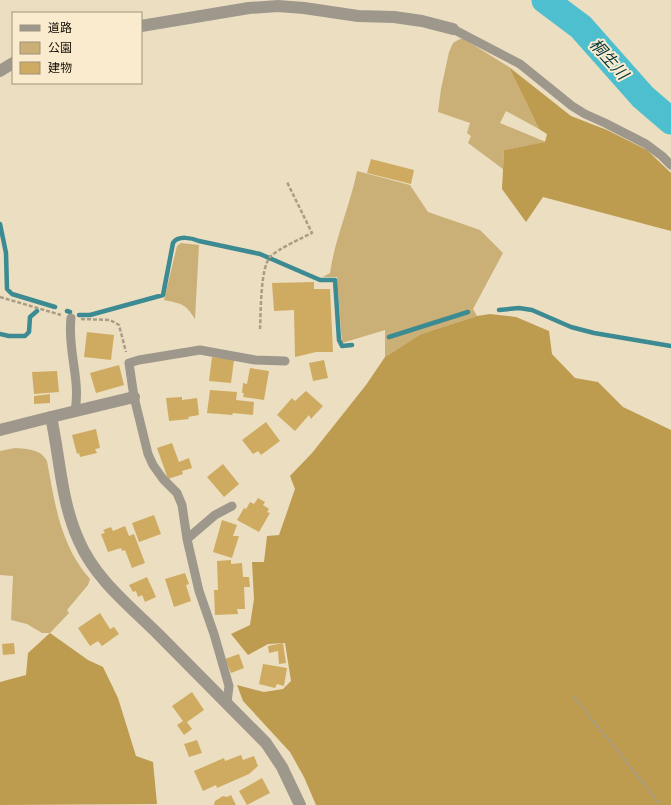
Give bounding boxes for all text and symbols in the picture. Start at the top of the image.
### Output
legend [12,12,142,84]
text: 道路 [48,21,72,35]
water label: 桐生川 [586,35,633,85]
text: 公園 [48,41,72,55]
text: 建物 [48,61,72,75]

